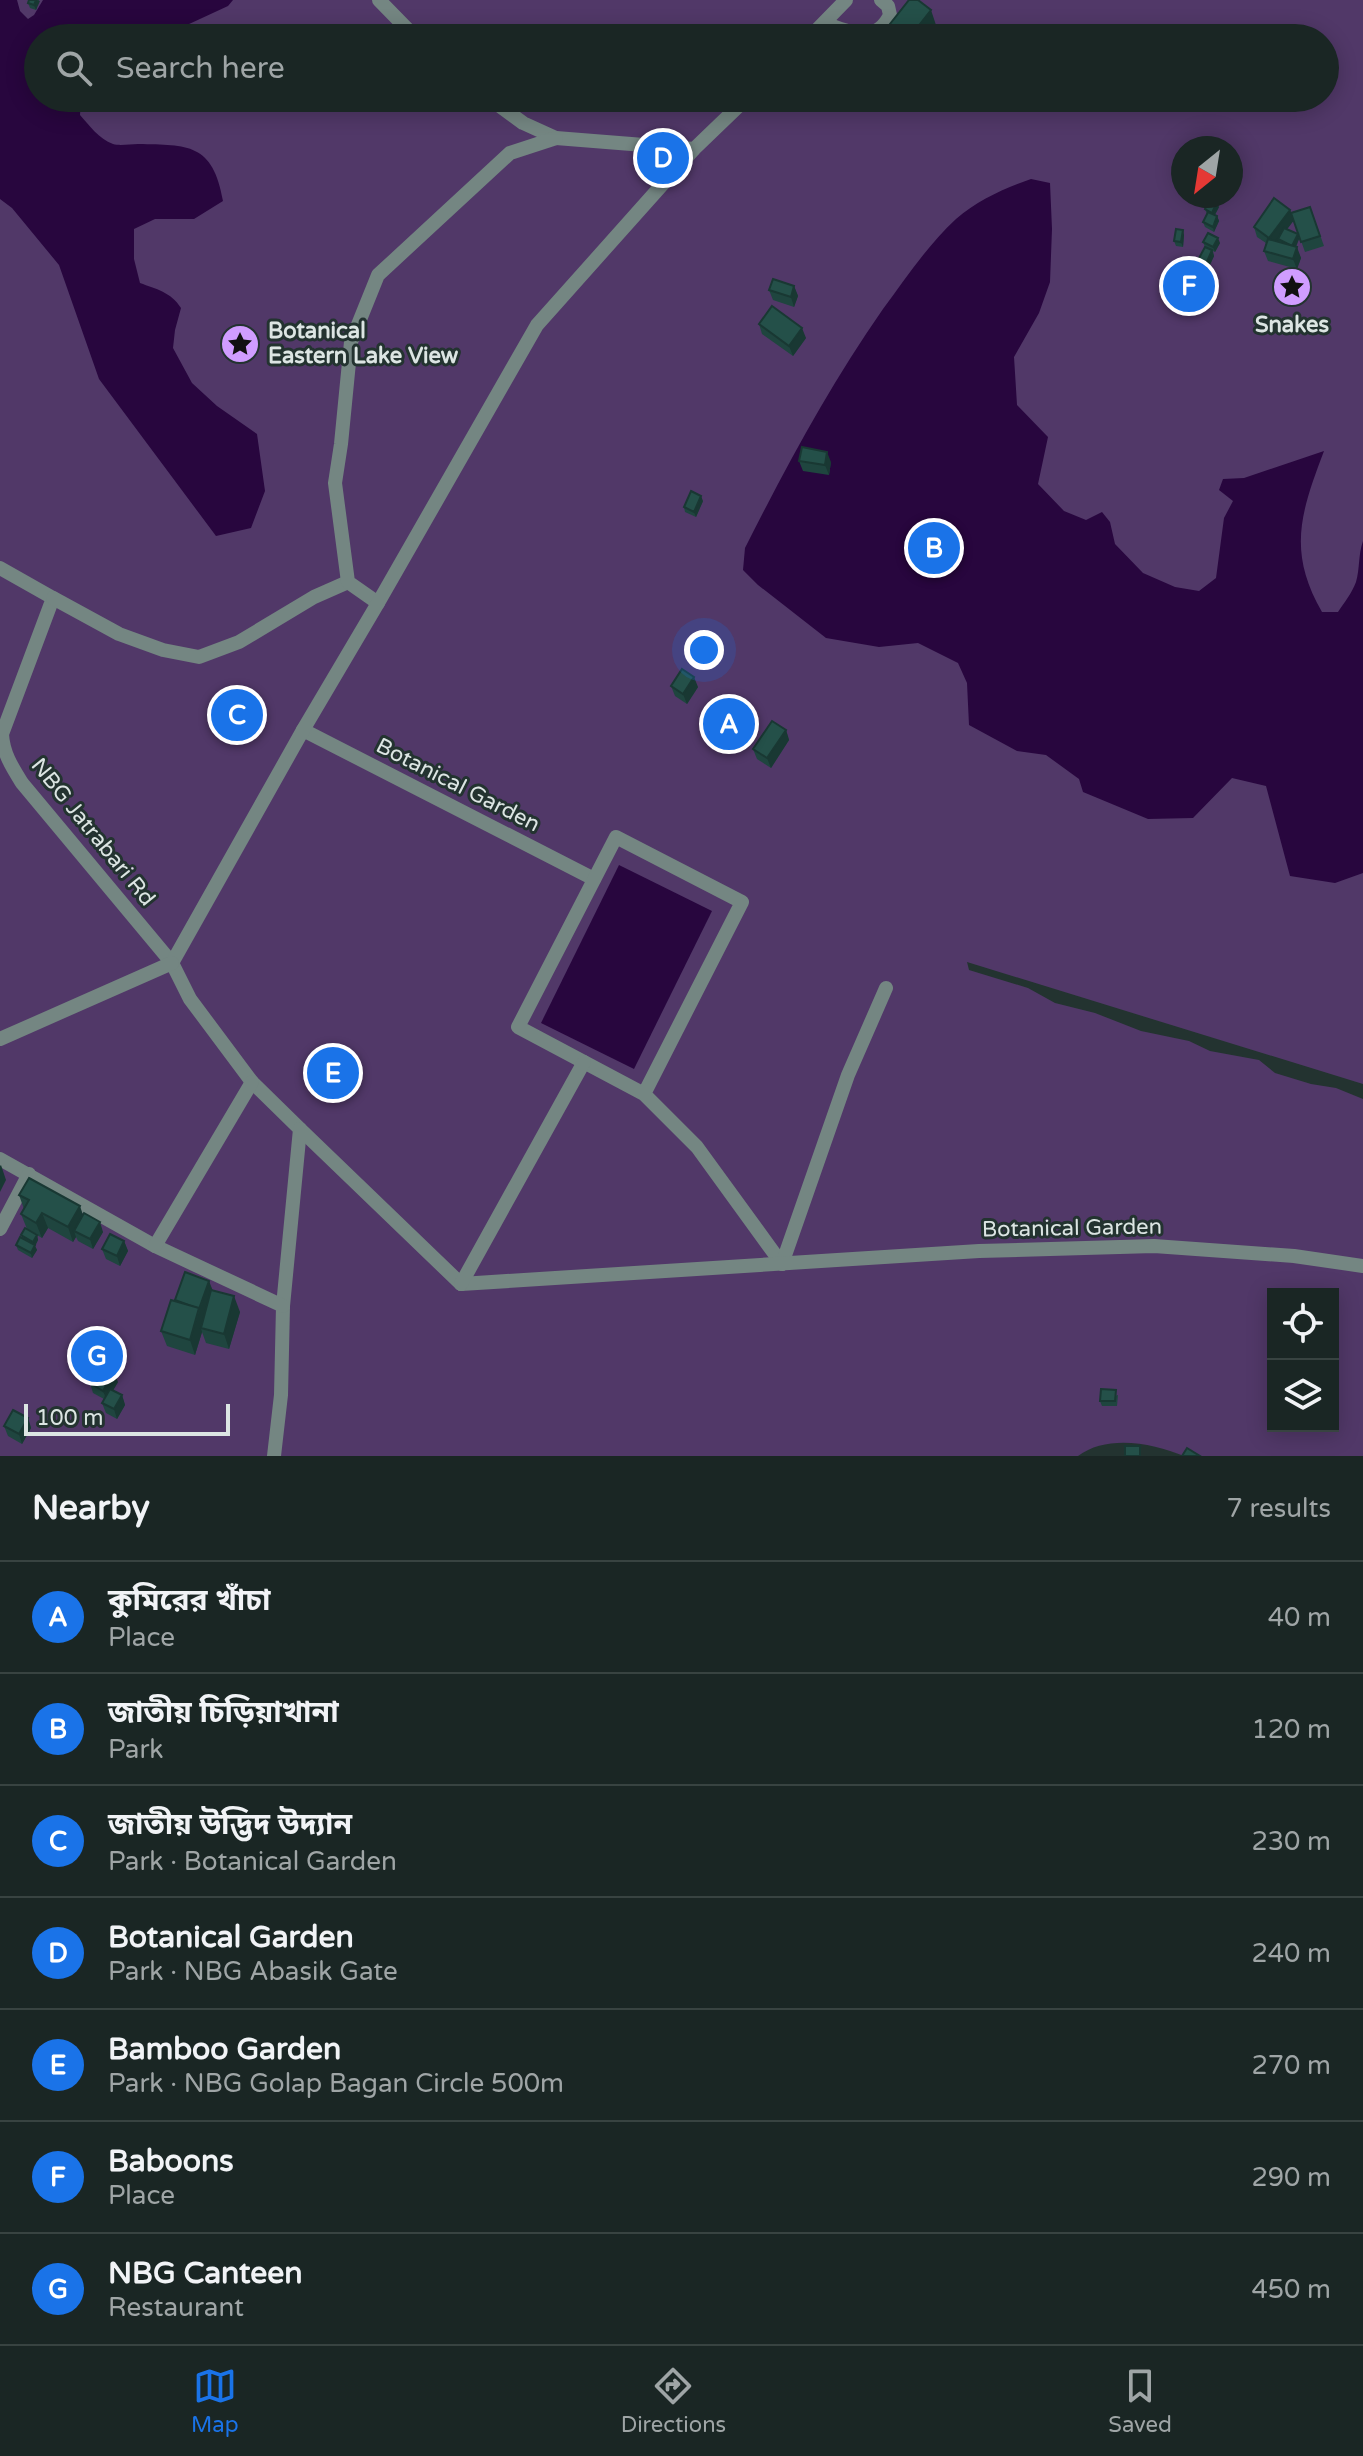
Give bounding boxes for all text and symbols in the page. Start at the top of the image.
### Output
search box [24,24,1339,112]
icon: search [52,46,96,90]
text: Search here [116,50,285,87]
pin: D [637,128,689,188]
north arrow [1171,136,1243,208]
pin: F [1163,256,1215,316]
place icon: Snakes [1271,266,1313,308]
place label: Snakes [1255,312,1329,338]
place label: Botanical Eastern Lake View [268,318,459,369]
place icon: Botanical Eastern Lake View [219,323,261,365]
pin: B [908,518,960,578]
your location [684,630,724,670]
pin: C [211,685,263,745]
pin: A [703,694,755,754]
street label: Botanical Garden [372,733,544,837]
street label: NBG Jatrabari Rd [26,753,160,911]
pin: E [307,1043,359,1103]
street label: Botanical Garden [982,1213,1162,1243]
map controls [1267,1288,1339,1432]
button: locate [1267,1288,1339,1360]
pin: G [71,1326,123,1386]
button: layers [1267,1360,1339,1432]
scale bar [24,1400,230,1436]
text: 100 m [36,1405,103,1431]
text: Nearby [32,1488,150,1529]
text: 7 results [1226,1493,1331,1524]
text: কুমিরের খাঁচা [108,1582,270,1619]
text: A [48,1602,68,1633]
text: 40 m [1268,1602,1331,1633]
text: Place [108,1622,175,1653]
text: জাতীয় চিড়িয়াখানা [108,1694,339,1731]
text: B [49,1714,67,1745]
text: 120 m [1251,1714,1331,1745]
text: Park [108,1734,164,1765]
text: জাতীয় উদ্ভিদ উদ্যান [108,1806,352,1843]
text: C [49,1826,67,1857]
text: 230 m [1251,1826,1331,1857]
text: Park · Botanical Garden [108,1846,397,1877]
text: Botanical Garden [108,1919,354,1956]
text: D [48,1938,68,1969]
text: 240 m [1251,1938,1331,1969]
text: Park · NBG Abasik Gate [108,1956,398,1987]
text: Bamboo Garden [108,2031,341,2068]
text: E [50,2050,66,2081]
text: 270 m [1251,2050,1331,2081]
text: Park · NBG Golap Bagan Circle 500m [108,2068,564,2099]
text: Baboons [108,2143,234,2180]
text: F [50,2162,66,2193]
text: 290 m [1251,2162,1331,2193]
text: Place [108,2180,175,2211]
text: NBG Canteen [108,2255,303,2292]
text: G [48,2274,68,2305]
text: 450 m [1251,2274,1331,2305]
text: Restaurant [108,2292,244,2323]
tab: Map [191,2364,239,2438]
tab: Directions [621,2364,726,2438]
tab: Saved [1108,2364,1172,2438]

